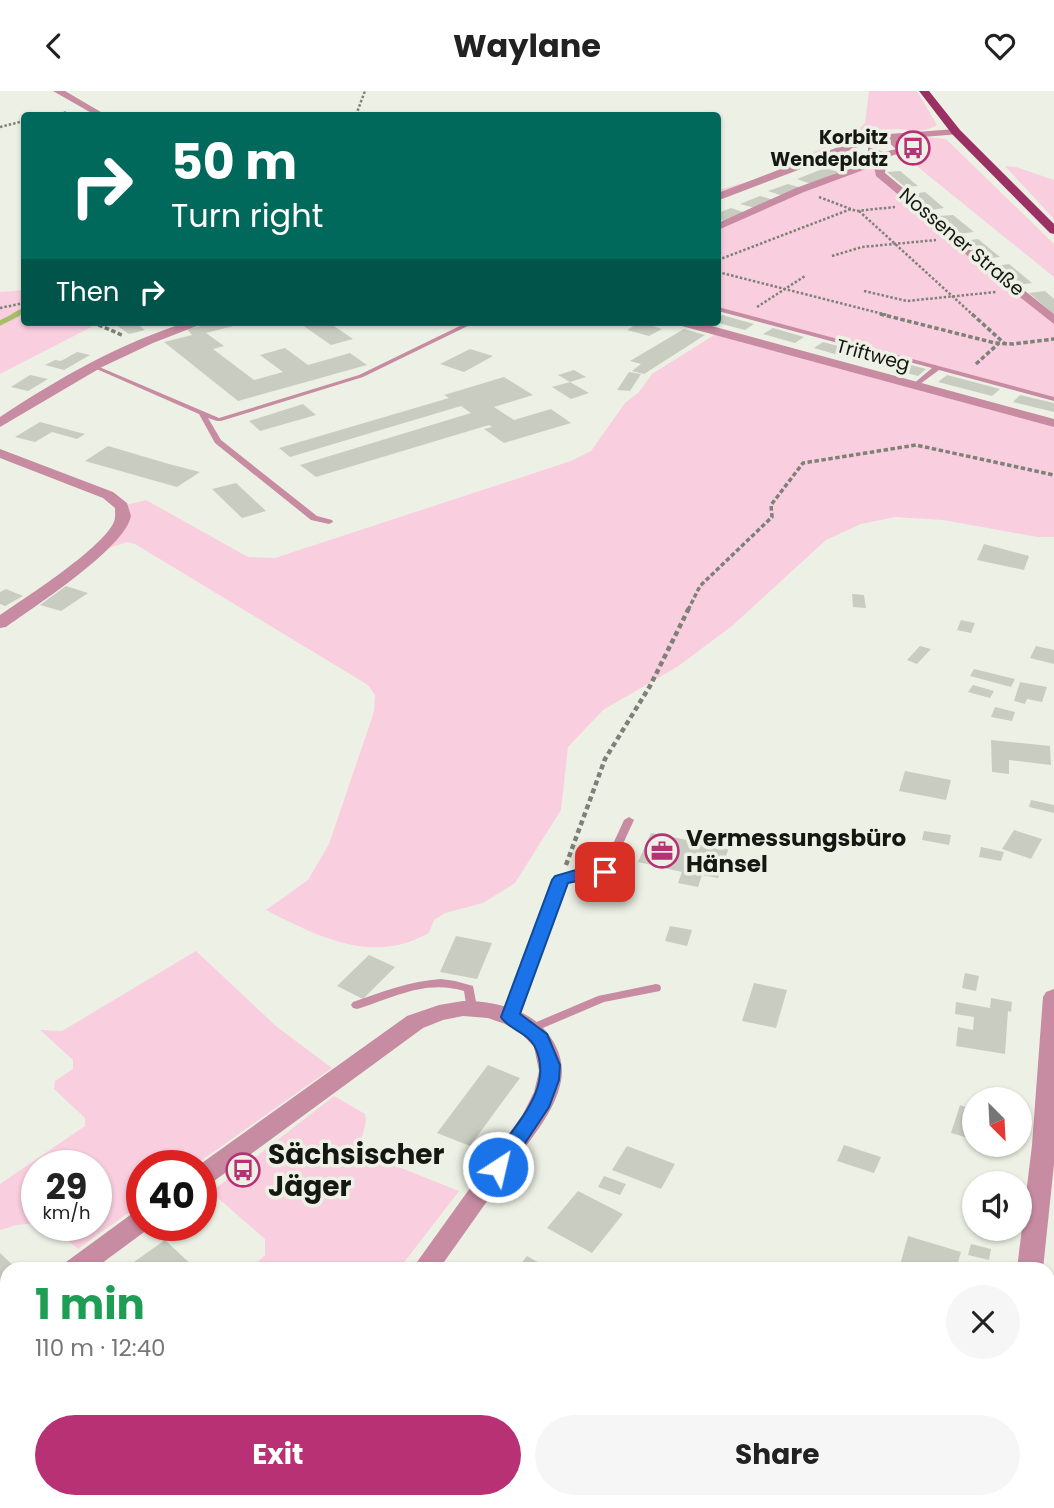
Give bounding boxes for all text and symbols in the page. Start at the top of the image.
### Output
text: Waylane [453,23,601,68]
icon: back [35,27,73,65]
icon: heart [981,27,1019,65]
place label: Korbitz Wendeplatz [770,124,888,173]
text: 50 m [171,128,297,196]
bus stop icon: Korbitz Wendeplatz [894,129,932,167]
icon: right [56,140,147,231]
street label: Nossener Straße [894,182,1030,302]
text: Turn right [171,193,323,238]
icon: right [133,273,171,311]
text: Then [56,274,119,310]
street label: Triftweg [833,332,913,378]
place label: Vermessungsbüro Hänsel [686,822,906,880]
office icon: Vermessungsbüro Hänsel [643,832,681,870]
pin [575,842,635,902]
icon: arrive [586,853,624,891]
north arrow [962,1087,1032,1157]
map controls [962,1087,1032,1241]
position arrow [461,1130,535,1204]
place label: Sächsischer Jäger [268,1135,445,1206]
speed limit sign: 40 [126,1150,217,1241]
bus stop icon: Sächsischer Jäger [224,1151,262,1189]
text: 29 [46,1162,87,1211]
button: sound [962,1171,1032,1241]
text: km/h [43,1200,90,1225]
text: 1 min [35,1275,145,1334]
button: close [946,1285,1020,1359]
text: 110 m · 12:40 [35,1332,166,1364]
button: Exit [35,1415,521,1495]
button: Share [535,1415,1020,1495]

